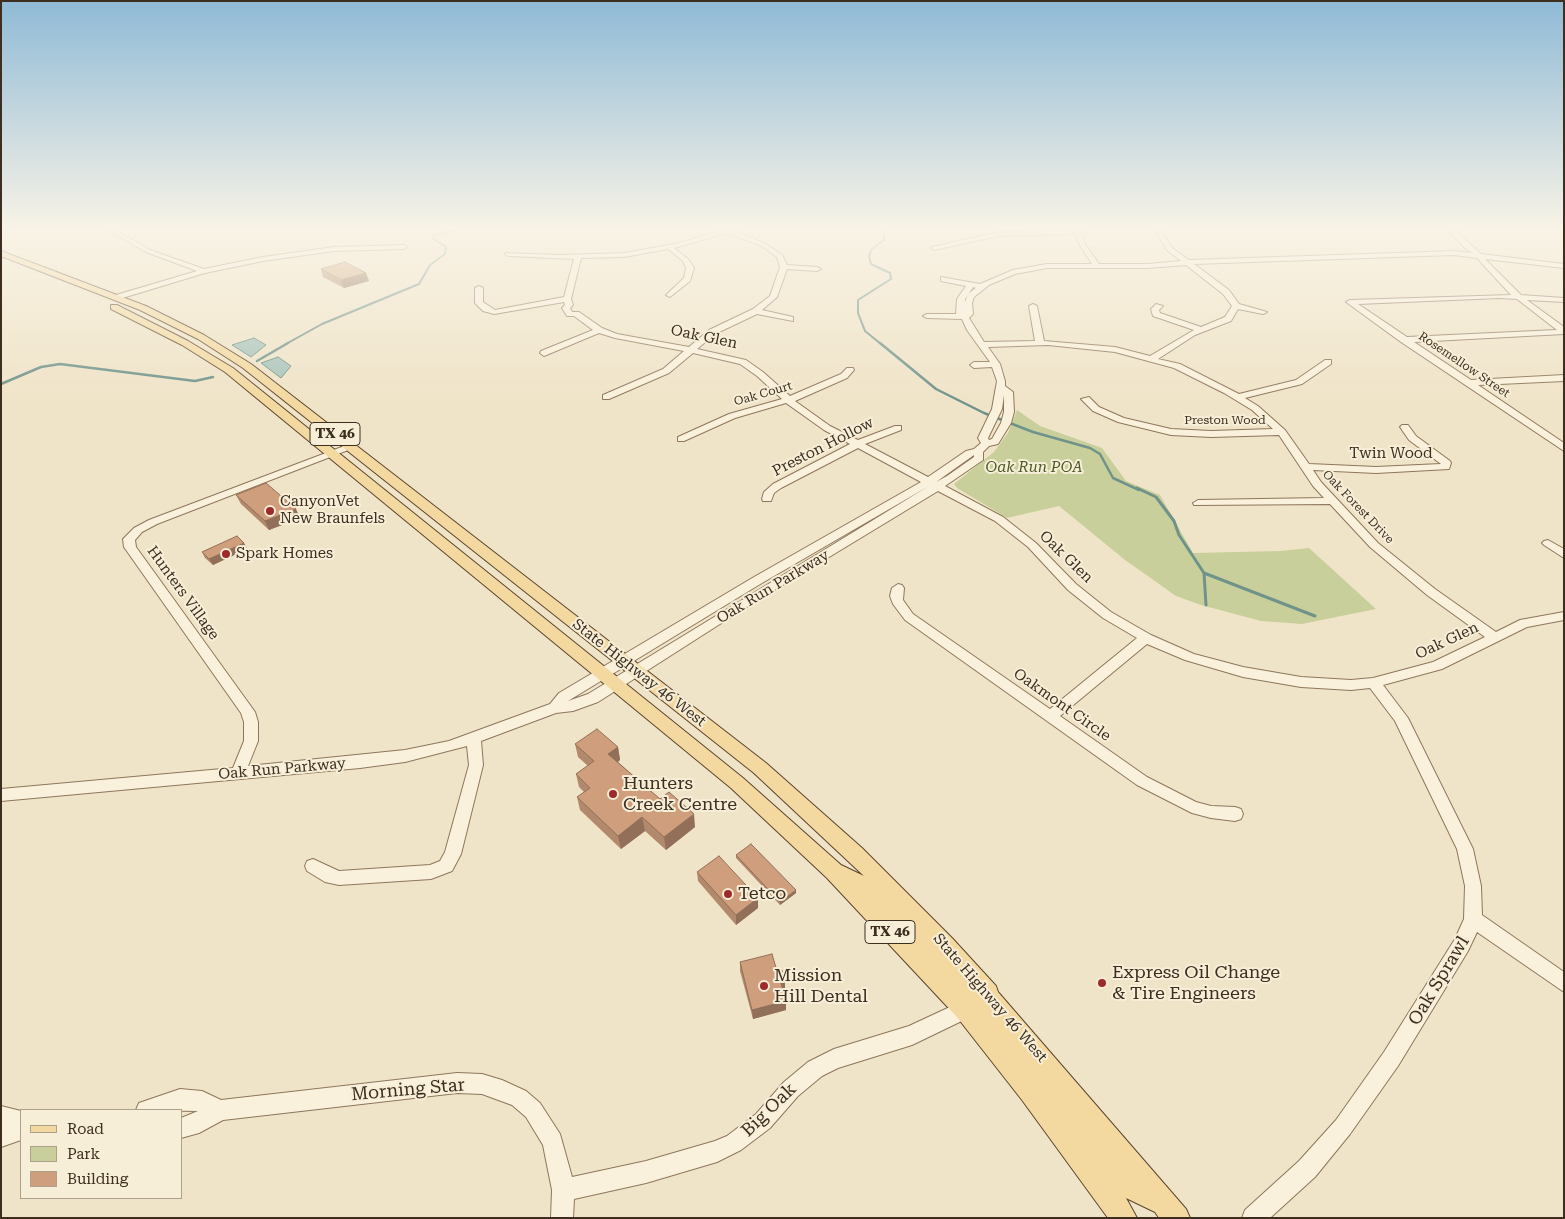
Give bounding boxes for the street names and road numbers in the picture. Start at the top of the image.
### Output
street label: Oak Glen [669,321,739,353]
street label: Rosemellow Street [1416,329,1512,401]
street label: Oak Court [732,379,794,409]
street label: Preston Wood [1184,413,1266,427]
street label: Preston Hollow [769,414,877,480]
road number: TX 46 [310,422,360,446]
street label: Twin Wood [1349,445,1433,463]
street label: Oak Forest Drive [1319,467,1397,547]
street label: Oak Glen [1035,527,1097,587]
street label: Hunters Village [143,543,223,643]
street label: Oak Run Parkway [714,546,832,628]
street label: State Highway 46 West [569,615,709,731]
street label: Oak Glen [1413,619,1481,663]
street label: Oakmont Circle [1010,665,1114,745]
street label: Oak Run Parkway [217,754,347,784]
road number: TX 46 [865,920,915,944]
street label: State Highway 46 West [929,930,1051,1066]
street label: Oak Sprawl [1404,933,1474,1029]
street label: Morning Star [350,1074,466,1106]
street label: Big Oak [737,1079,801,1141]

